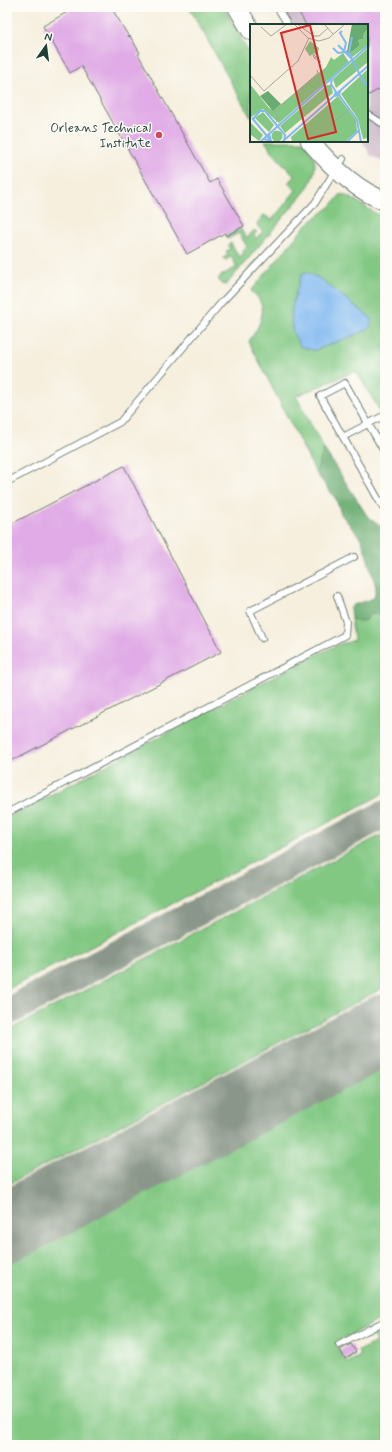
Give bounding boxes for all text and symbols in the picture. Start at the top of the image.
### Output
inset map [250,24,368,142]
north arrow [26,26,66,66]
text: N [43,30,53,45]
place label: Orleans Technical Institute [50,120,151,152]
marker: Orleans Technical Institute [154,130,164,140]

